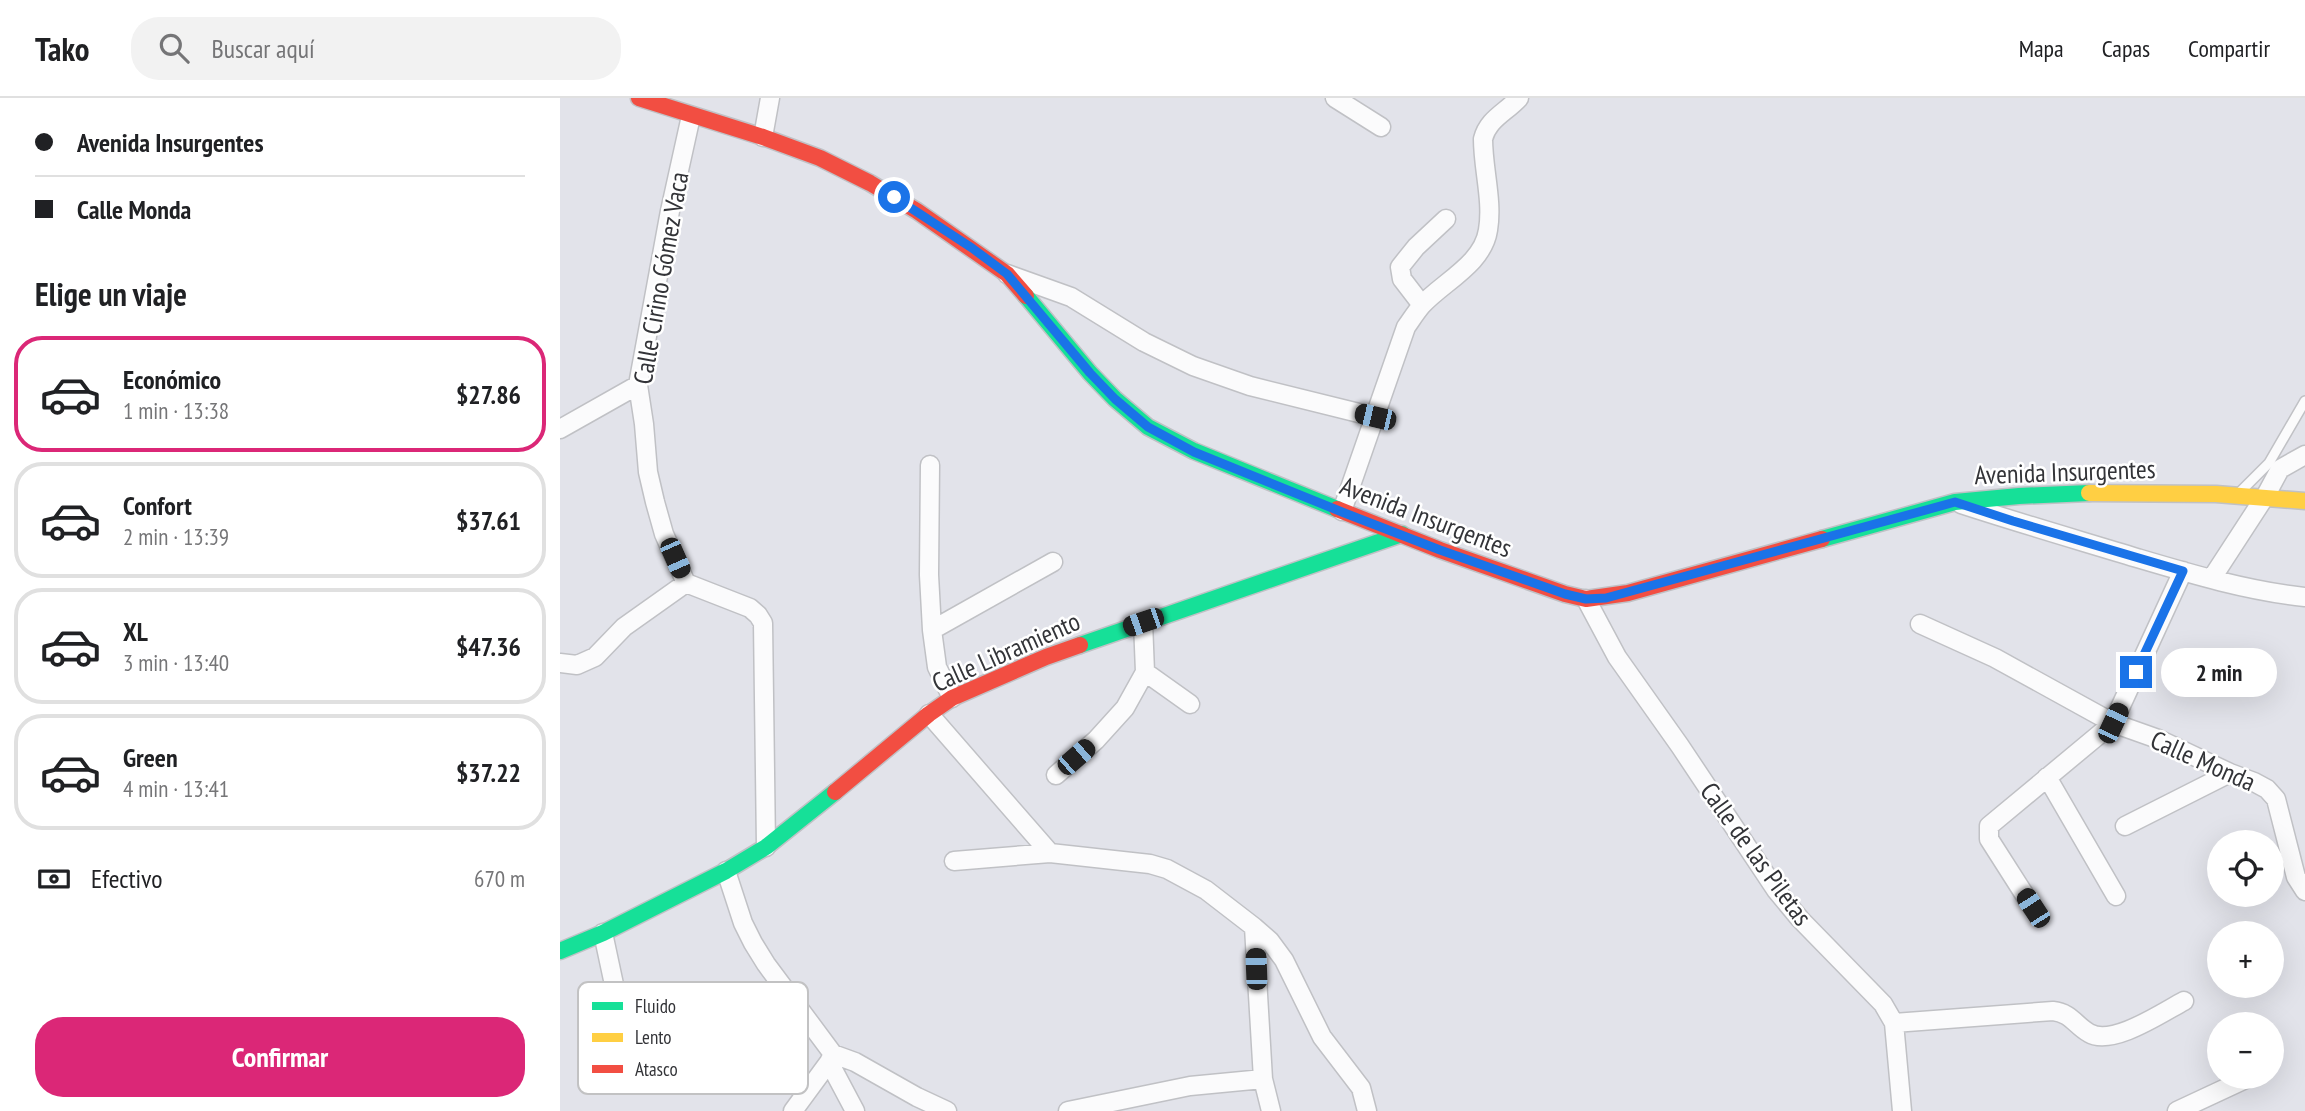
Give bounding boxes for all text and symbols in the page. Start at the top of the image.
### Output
search box [131,17,621,80]
text: Tako [35,27,89,70]
icon: search [155,29,193,67]
text: Buscar aquí [211,32,315,65]
text: Mapa [2019,33,2064,64]
text: Capas [2102,33,2150,64]
text: Compartir [2188,33,2270,64]
text: Avenida Insurgentes [77,126,264,159]
street label: Calle Cirino Gómez Vaca [626,169,695,387]
route start [878,181,910,213]
text: Calle Monda [77,193,191,226]
text: Elige un viaje [35,273,187,315]
icon: car [39,363,102,426]
text: Económico [123,363,221,396]
text: $27.86 [456,378,521,411]
text: 1 min · 13:38 [123,396,229,425]
car [1353,402,1398,432]
street label: Avenida Insurgentes [1974,452,2156,491]
street label: Avenida Insurgentes [1336,469,1517,564]
icon: car [39,489,102,552]
text: Confort [123,489,192,522]
text: $37.61 [456,504,521,537]
text: 2 min · 13:39 [123,522,229,551]
car [657,535,694,581]
street label: Calle Libramiento [927,604,1085,699]
car [1120,605,1167,639]
icon: car [39,615,102,678]
text: XL [123,615,148,648]
text: $47.36 [456,630,521,663]
text: 3 min · 13:40 [123,648,229,677]
callout: 2 min [2160,648,2276,696]
route end [2120,656,2152,688]
text: 2 min [2196,658,2242,687]
car [2095,700,2132,746]
street label: Calle Monda [2146,723,2261,798]
car [1054,735,1099,779]
icon: car [39,741,102,804]
text: Green [123,741,178,774]
text: $37.22 [456,756,521,789]
text: 4 min · 13:41 [123,774,229,803]
street label: Calle de las Piletas [1693,776,1819,932]
map controls [2207,830,2284,1089]
button: locate [2207,830,2284,907]
icon: cash [35,860,73,898]
text: Efectivo [91,862,163,895]
text: 670 m [474,864,525,893]
car [2013,885,2054,931]
button: + [2207,921,2284,998]
car [1245,948,1268,990]
legend [578,982,808,1094]
text: Fluido [635,994,676,1018]
button: − [2207,1012,2284,1089]
button: Confirmar [35,1017,525,1097]
text: Lento [635,1025,672,1049]
text: Atasco [635,1057,678,1081]

